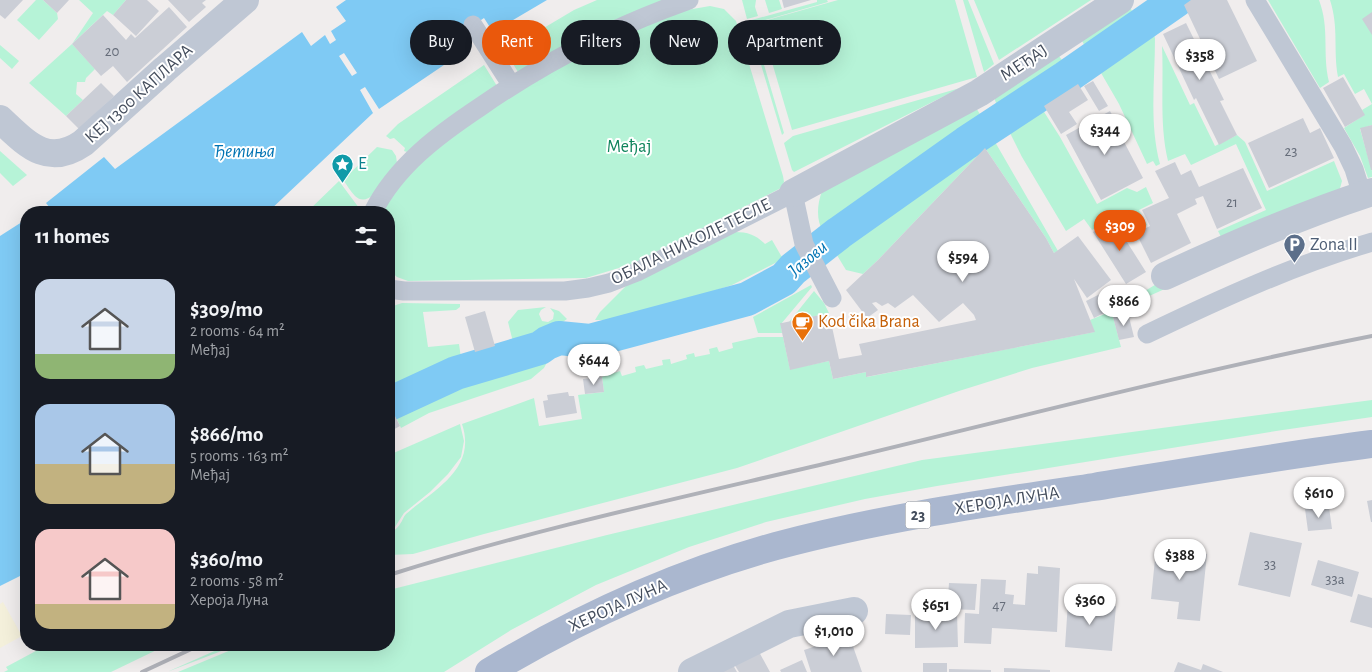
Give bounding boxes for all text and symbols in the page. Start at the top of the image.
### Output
chip: Buy [410,20,472,65]
chip: Rent [482,20,551,65]
chip: Filters [561,20,640,65]
chip: New [650,20,718,65]
chip: Apartment [728,20,841,65]
pin: $358 [1170,38,1230,81]
street label: КЕЈ 1300 КАПЛАРА [82,41,197,147]
street label: МЕЂАЈ [997,41,1051,85]
house number: 20 [105,44,119,59]
text: $358 [1186,47,1214,63]
pin: $344 [1075,114,1135,156]
text: $344 [1090,122,1120,138]
park label: Међај [606,138,652,156]
water label: Ђетиња [213,142,275,161]
house number: 23 [1284,144,1298,159]
place icon: E [330,152,354,183]
place label: E [358,155,367,173]
street label: ОБАЛА НИКОЛЕ ТЕСЛЕ [608,195,774,289]
house number: 21 [1226,195,1238,210]
pin: $309 [1090,210,1150,252]
text: $309 [1105,218,1135,234]
icon: filters [352,222,380,250]
text: 11 homes [35,226,110,247]
parking icon: Zona II [1282,233,1306,264]
place label: Zona II [1310,236,1358,254]
water label: Јазови [784,237,831,281]
pin: $594 [933,240,993,283]
text: $594 [948,249,978,265]
pin: $866 [1094,284,1154,327]
text: $866 [1109,293,1139,309]
icon: home [75,299,135,359]
text: $309/mo [190,299,263,320]
cafe icon: Kod čika Brana [790,310,814,341]
place label: Kod čika Brana [818,313,920,331]
text: 2 rooms · 64 m² [190,323,285,339]
text: Међај [190,342,230,358]
pin: $644 [564,344,624,386]
text: $644 [578,352,610,368]
icon: home [75,424,135,484]
text: $866/mo [190,424,263,445]
text: 5 rooms · 163 m² [190,448,288,464]
text: Међај [190,467,230,483]
pin: $610 [1289,476,1349,519]
street label: ХЕРОЈА ЛУНА [953,484,1061,518]
text: $610 [1304,485,1334,501]
road number: 23 [906,502,930,528]
pin: $388 [1150,538,1210,581]
text: $388 [1165,547,1195,563]
icon: home [75,549,135,609]
text: $360/mo [190,549,263,570]
house number: 33 [1264,557,1276,572]
house number: 33a [1325,572,1345,587]
text: 2 rooms · 58 m² [190,573,284,589]
street label: ХЕРОЈА ЛУНА [566,576,670,636]
pin: $360 [1060,584,1120,626]
pin: $651 [906,588,966,631]
text: Хероја Луна [190,592,268,608]
text: $360 [1075,592,1105,608]
text: $651 [922,597,950,613]
house number: 47 [992,598,1006,613]
pin: $1,010 [793,614,875,657]
text: $1,010 [814,623,854,639]

